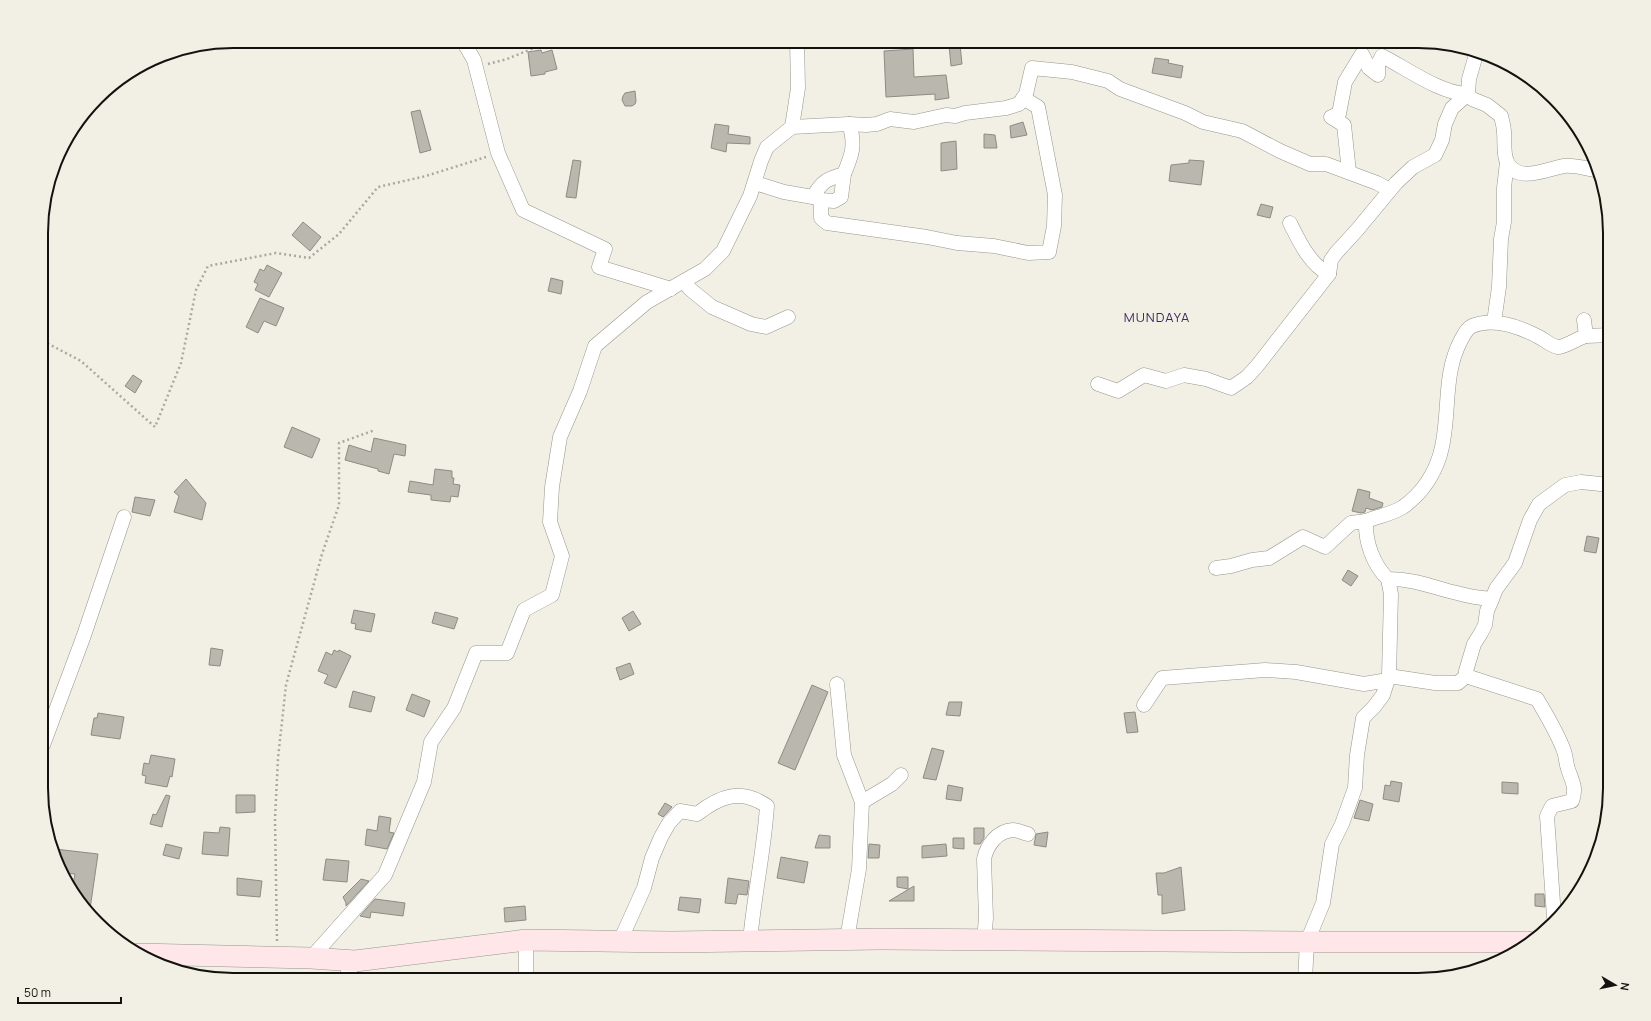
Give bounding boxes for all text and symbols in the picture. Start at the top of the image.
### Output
district label: MUNDAYA [1124,308,1190,326]
north arrow [1595,965,1635,1005]
scale bar [18,979,121,1005]
text: N [1617,982,1633,992]
text: 50 m [24,984,51,1001]

